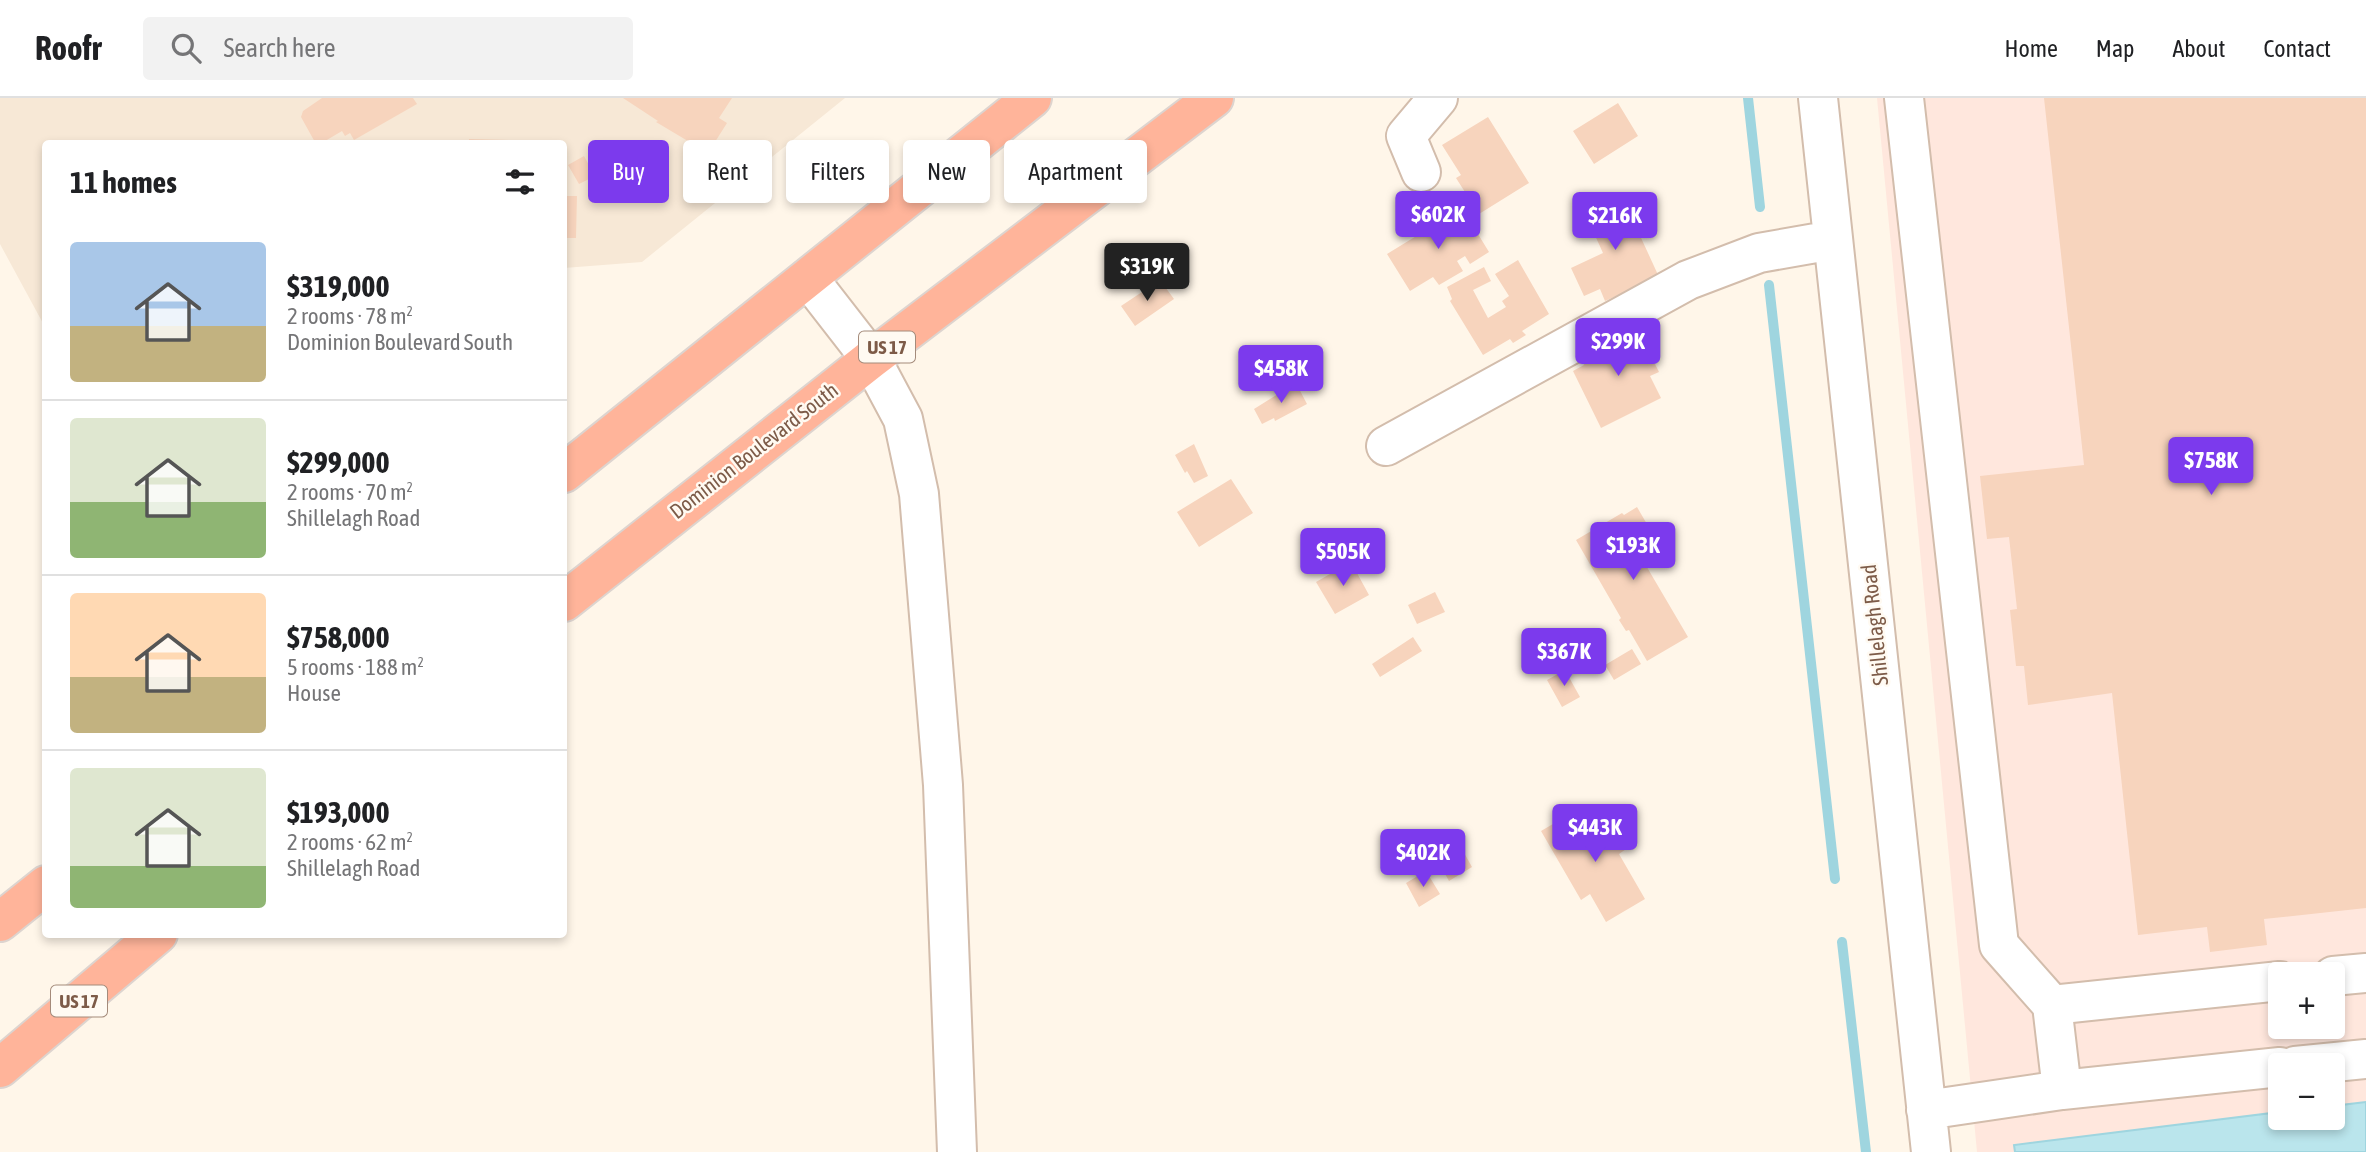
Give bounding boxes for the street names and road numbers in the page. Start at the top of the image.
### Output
road number: US 17 [859,331,915,362]
street label: Dominion Boulevard South [665,377,842,523]
street label: Shillelagh Road [1856,563,1892,687]
road number: US 17 [51,986,107,1016]

